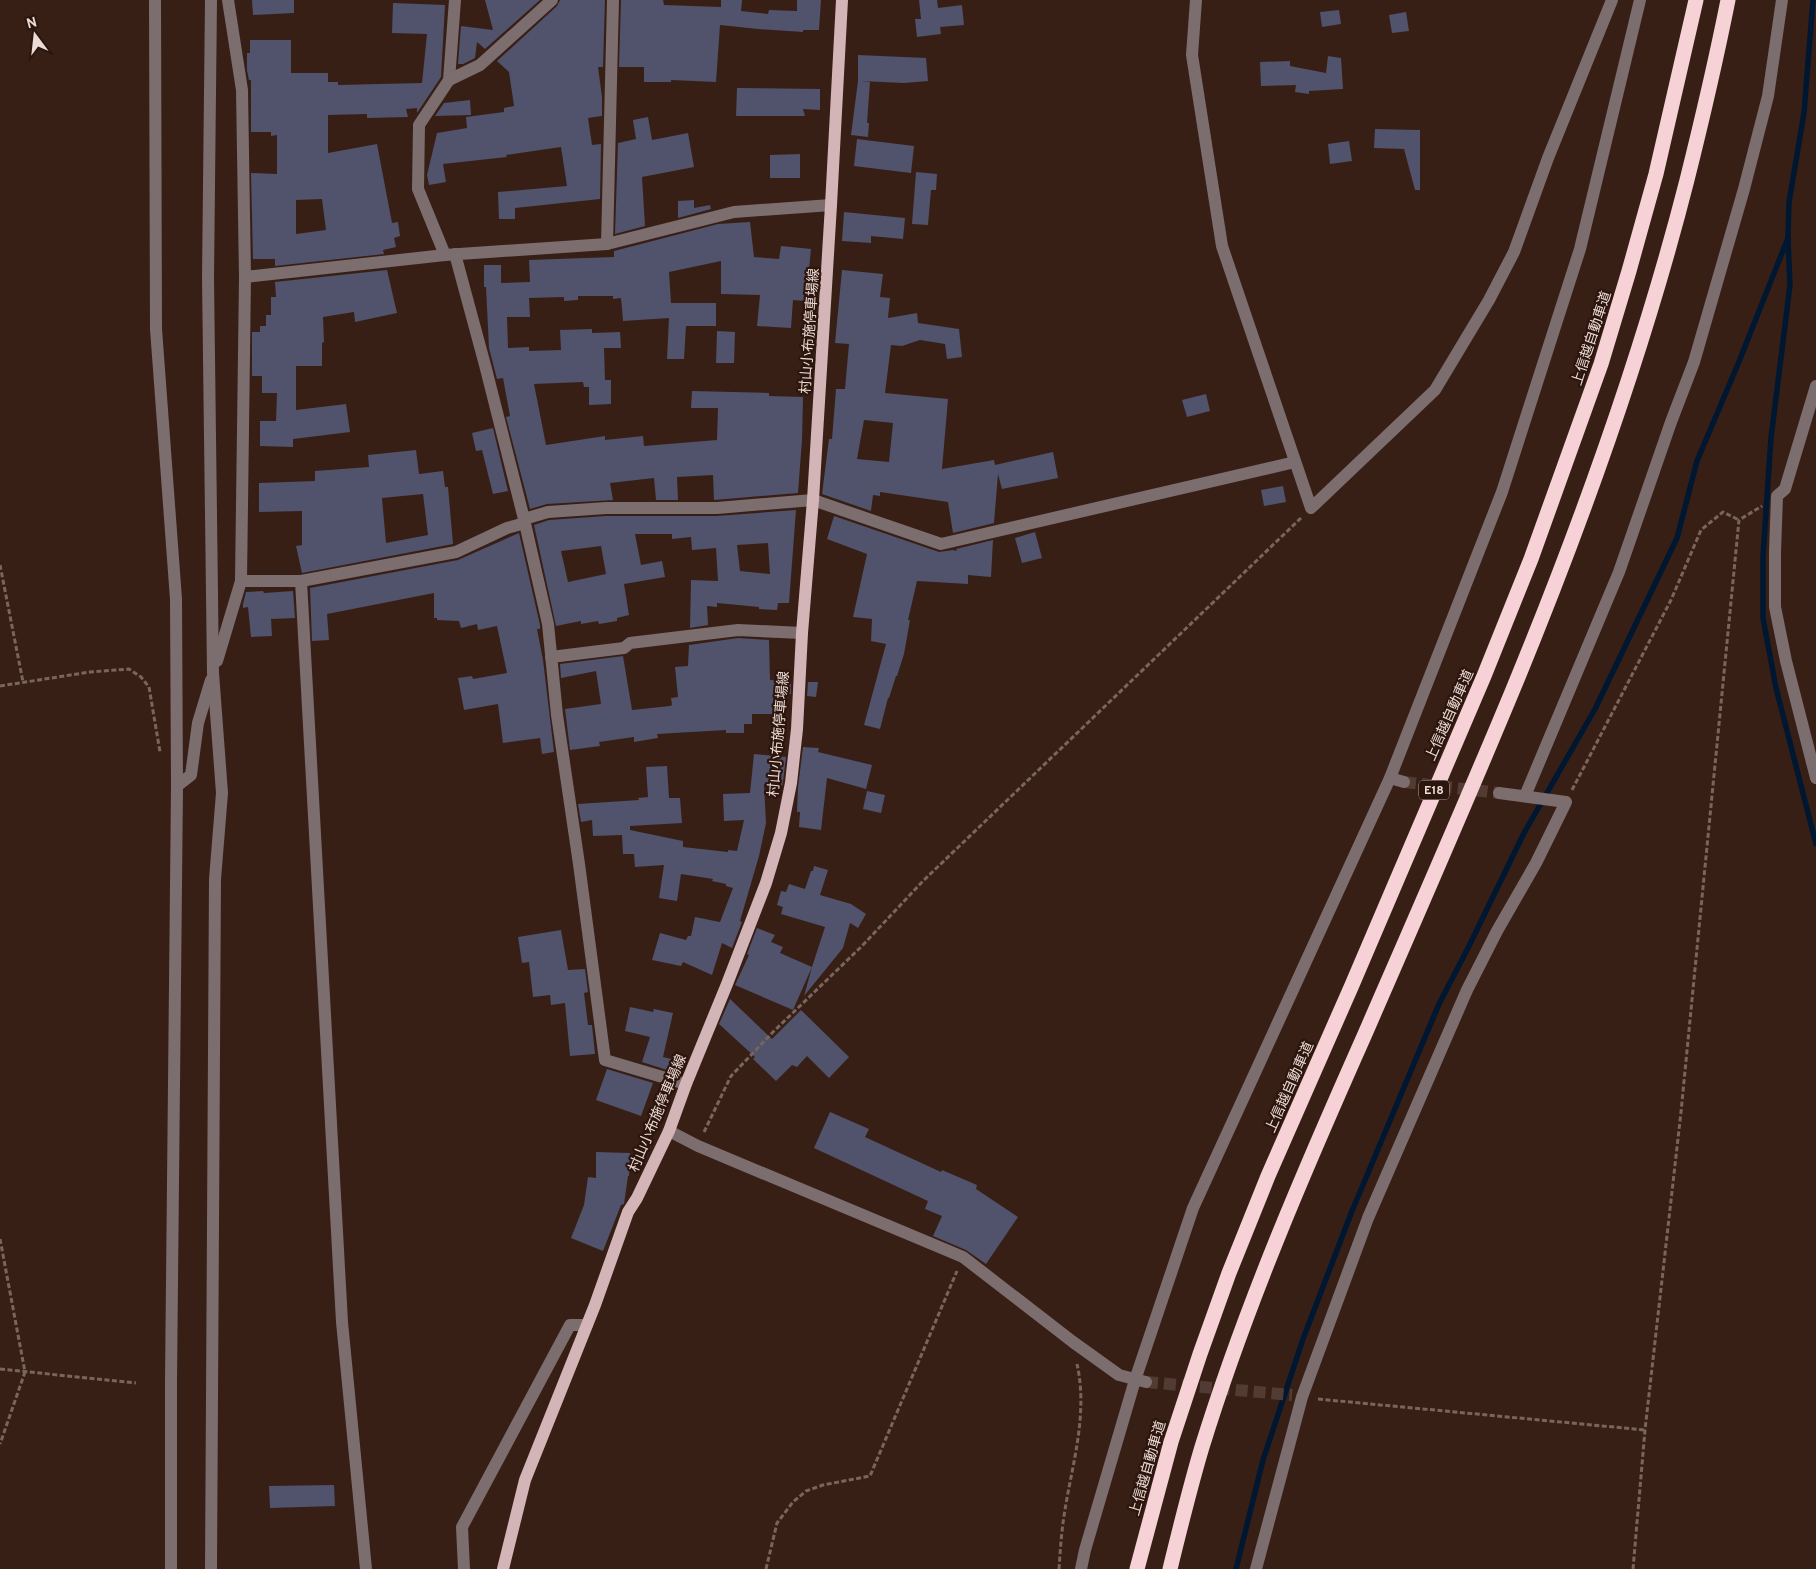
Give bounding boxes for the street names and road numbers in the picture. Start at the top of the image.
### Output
street label: 村山小布施停車場線 [797,268,823,395]
street label: 上信越自動車道 [1569,289,1616,388]
street label: 上信越自動車道 [1423,667,1478,764]
street label: 村山小布施停車場線 [765,671,793,798]
road number: E18 [1419,780,1449,800]
street label: 上信越自動車道 [1263,1039,1318,1136]
street label: 村山小布施停車場線 [625,1052,691,1175]
street label: 上信越自動車道 [1127,1419,1170,1518]

